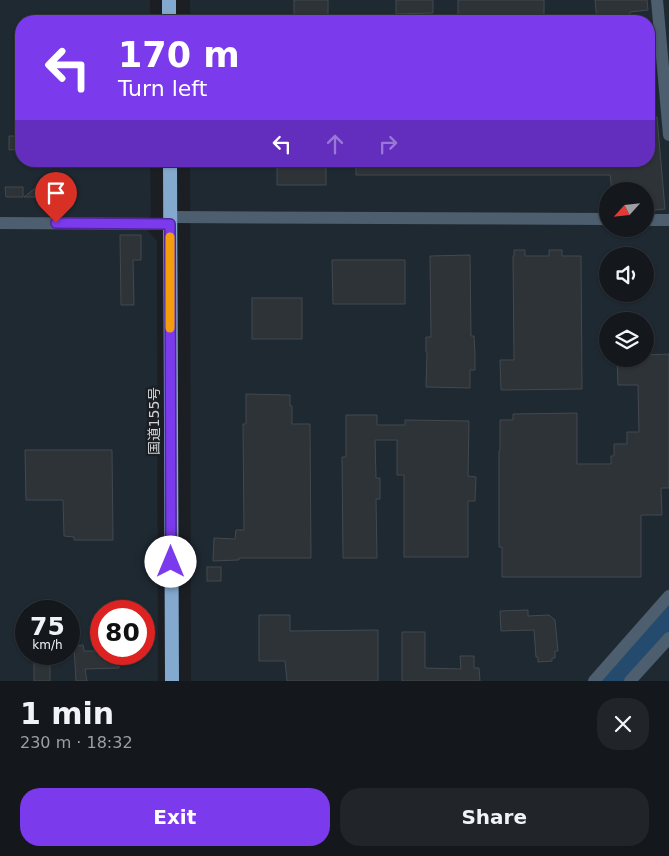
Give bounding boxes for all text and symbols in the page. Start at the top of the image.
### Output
icon: left [35,35,100,100]
text: 170 m [118,35,240,75]
text: Turn left [118,76,207,101]
icon: left [268,130,296,158]
icon: ahead [321,130,349,158]
icon: right [374,130,402,158]
pin [35,172,77,223]
icon: arrive [42,179,70,207]
north arrow [599,182,654,238]
map controls [599,182,654,367]
button: sound [599,247,654,302]
button: layers [599,312,654,367]
street label: 国道155号 [146,387,162,455]
position arrow [144,535,196,587]
speed limit sign: 80 [90,600,155,665]
text: 75 [30,612,65,641]
text: km/h [32,638,63,652]
text: 1 min [20,696,114,731]
button: close [597,698,649,750]
text: 230 m · 18:32 [20,733,133,752]
button: Exit [20,788,330,846]
button: Share [340,788,649,846]

